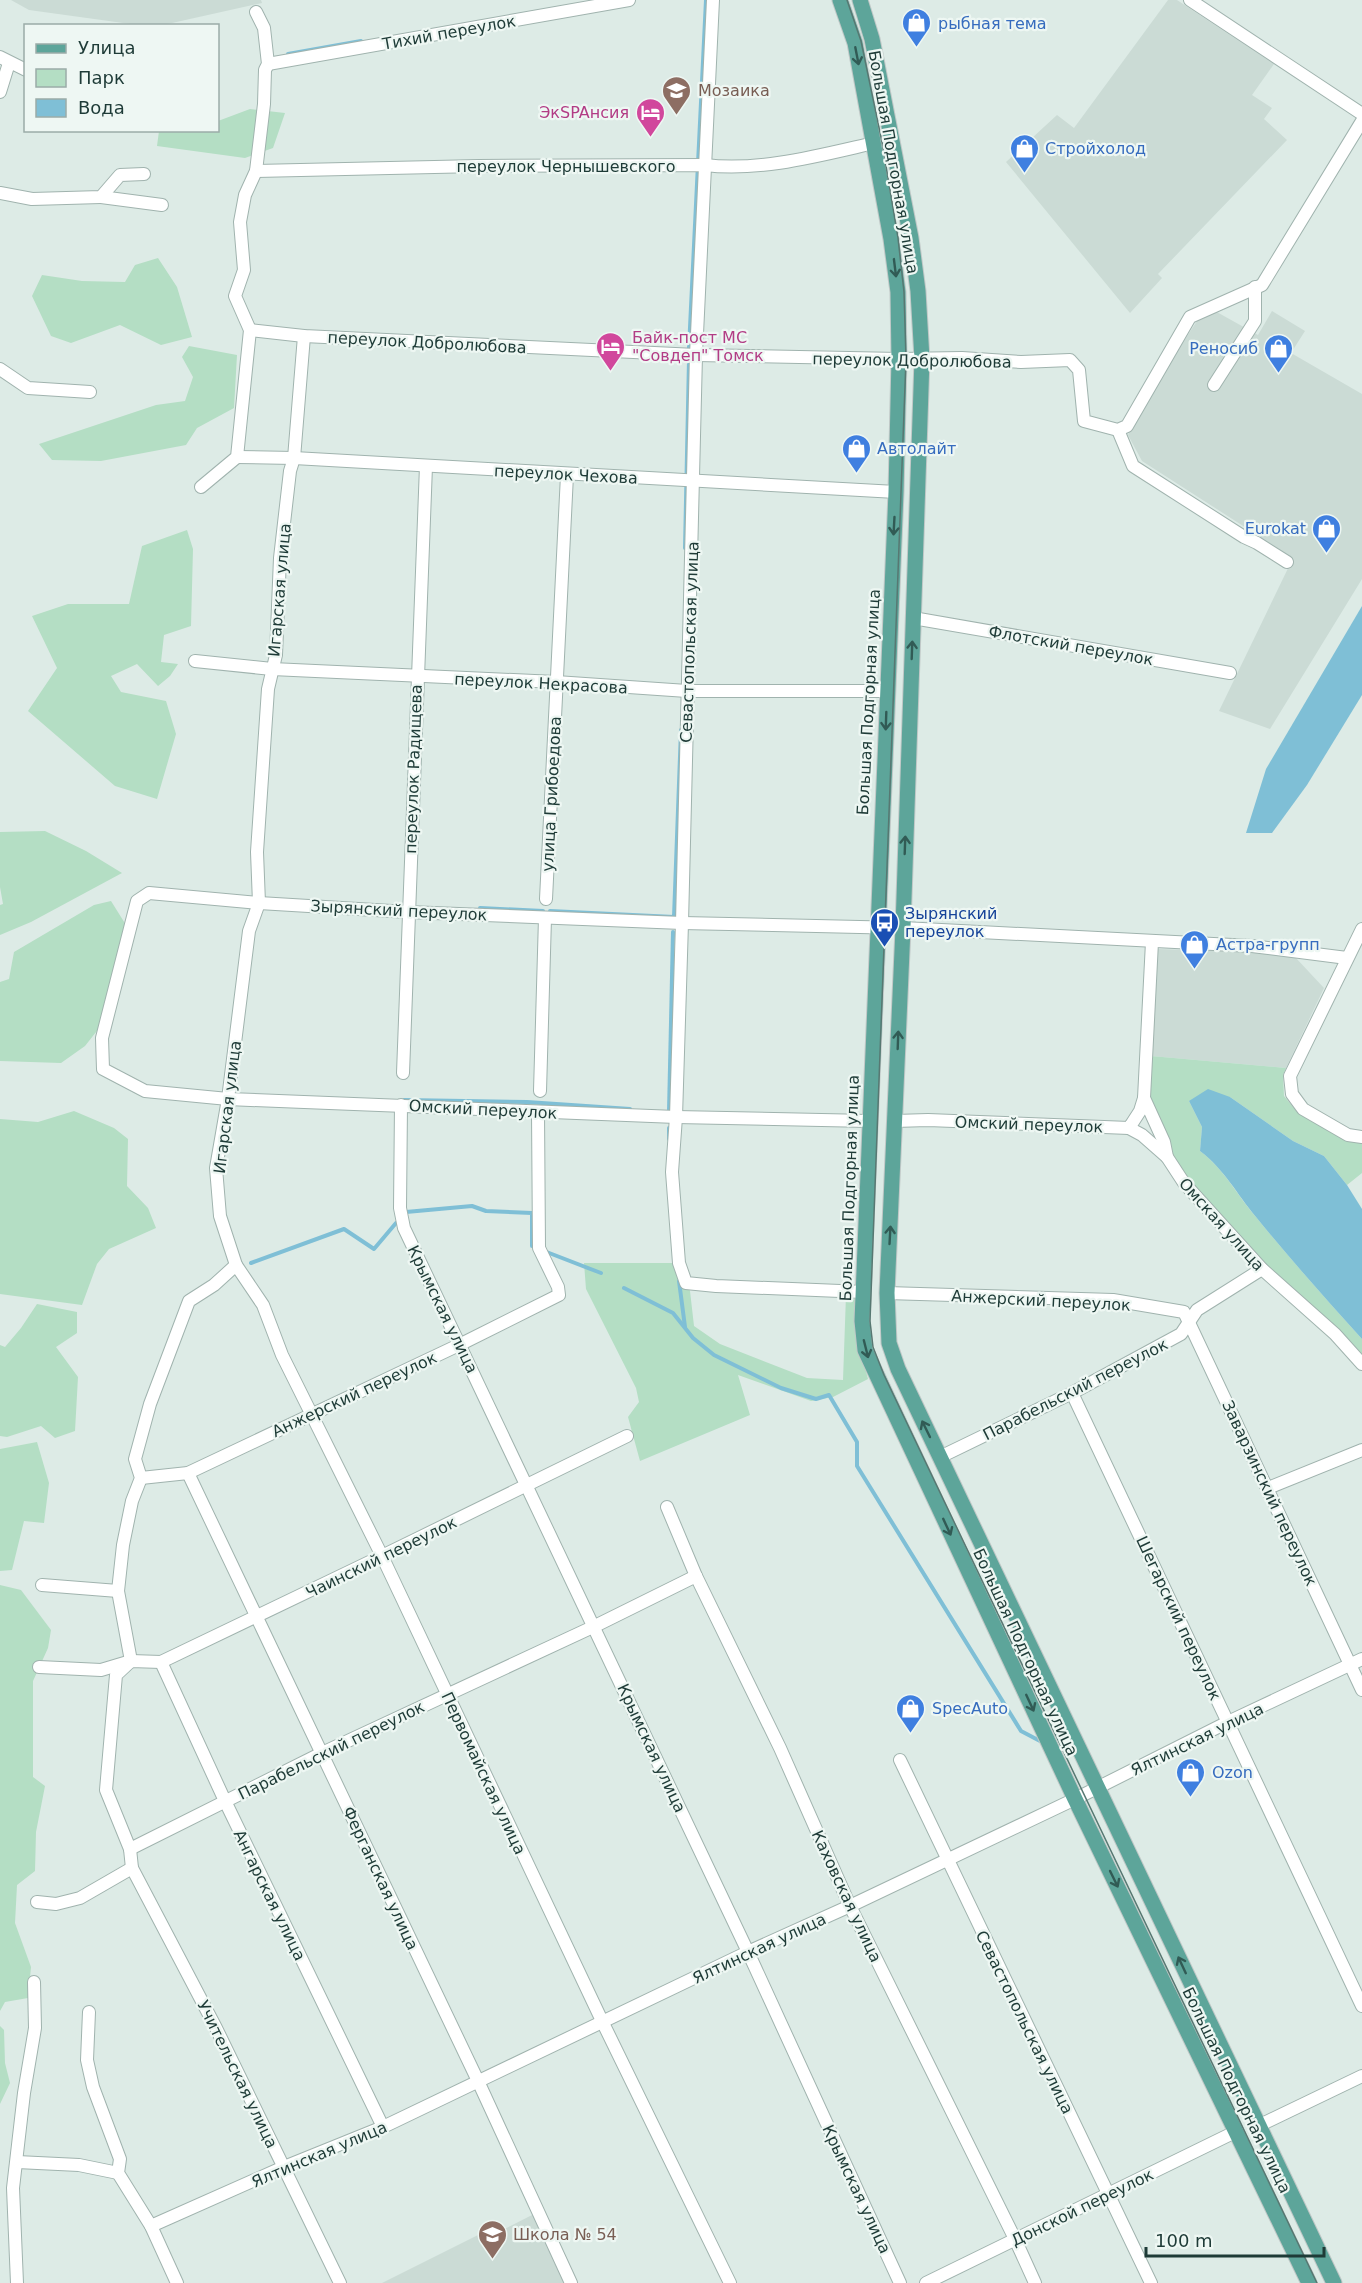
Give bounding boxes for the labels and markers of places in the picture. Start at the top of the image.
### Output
shop icon: рыбная тема [901,7,933,49]
place label: рыбная тема [938,14,1047,33]
school or university icon: Мозаика [661,74,693,116]
place label: Мозаика [698,81,770,100]
hotel icon: ЭкSPAнсия [634,96,666,138]
place label: ЭкSPAнсия [539,103,629,122]
shop icon: Стройхолод [1008,132,1040,174]
place label: Стройхолод [1045,139,1146,158]
place label: Байк-пост MC "Совдеп" Томск [632,328,764,365]
hotel icon: Байк-пост MC "Совдеп" Томск [595,330,627,372]
shop icon: Реносиб [1263,332,1295,374]
place label: Реносиб [1189,339,1258,358]
shop icon: Автолайт [840,432,872,474]
place label: Автолайт [877,439,956,458]
shop icon: Eurokat [1311,512,1343,554]
place label: Eurokat [1245,519,1306,538]
place label: Зырянский переулок [905,904,997,941]
bus stop icon: Зырянский переулок [868,906,900,948]
shop icon: Астра-групп [1179,928,1211,970]
place label: Астра-групп [1216,935,1320,954]
shop icon: SpecAuto [895,1692,927,1734]
place label: SpecAuto [932,1699,1008,1718]
shop icon: Ozon [1175,1756,1207,1798]
place label: Ozon [1212,1763,1253,1782]
school or university icon: Школа № 54 [476,2218,508,2260]
place label: Школа № 54 [513,2225,617,2244]

